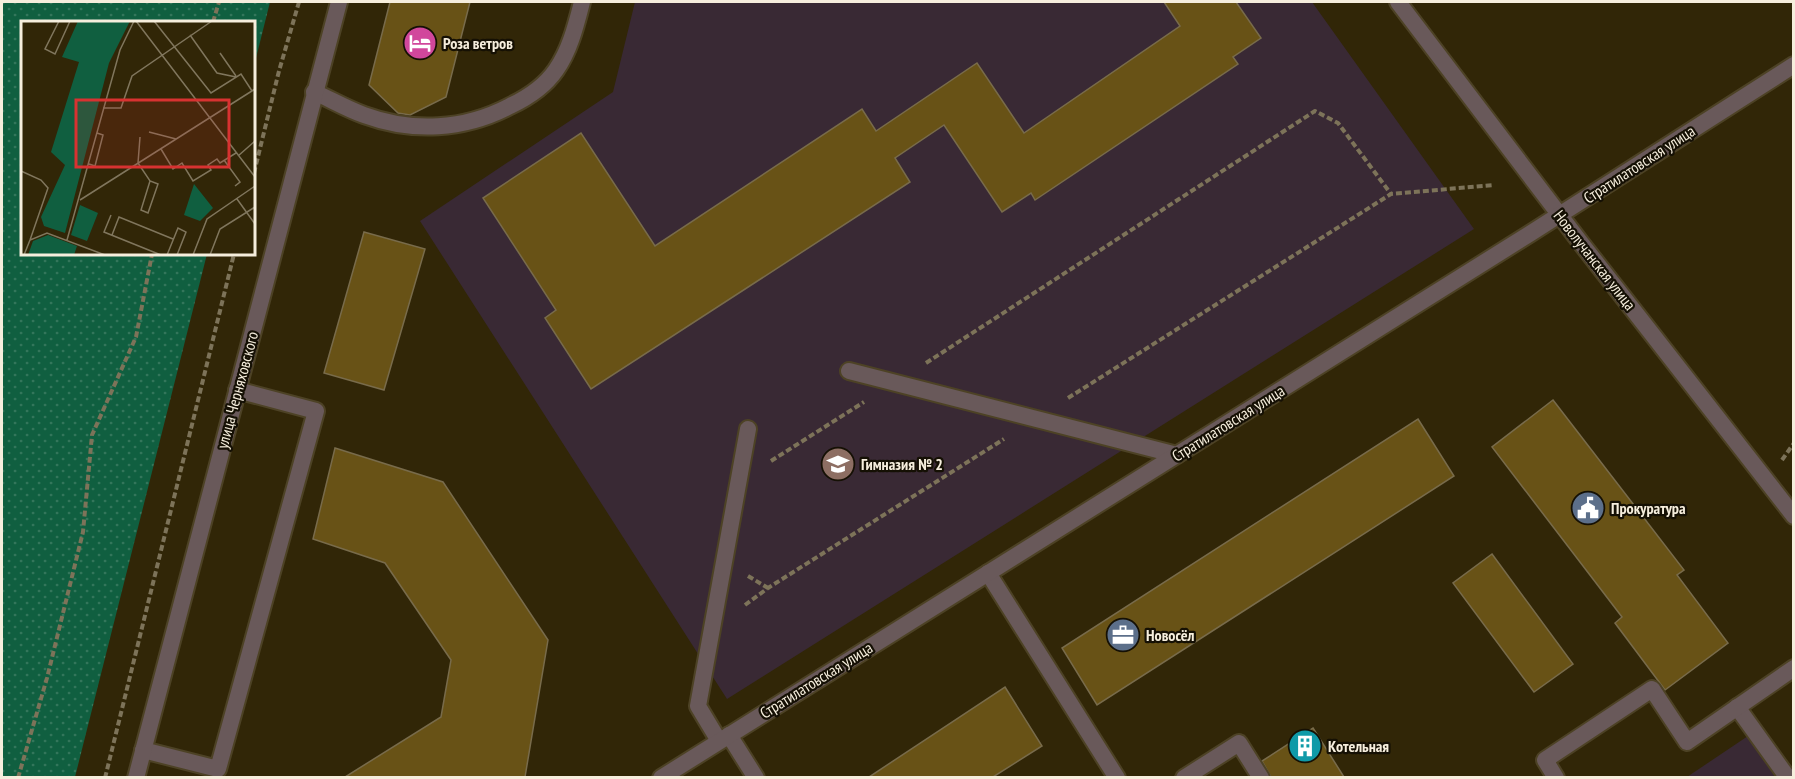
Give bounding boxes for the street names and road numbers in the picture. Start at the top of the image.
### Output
street label: Стратилатовская улица [1579,120,1699,208]
street label: Новолучанская улица [1550,206,1640,314]
street label: улица Черняховского [212,329,262,451]
street label: Стратилатовская улица [1168,380,1288,466]
street label: Стратилатовская улица [756,637,876,723]

